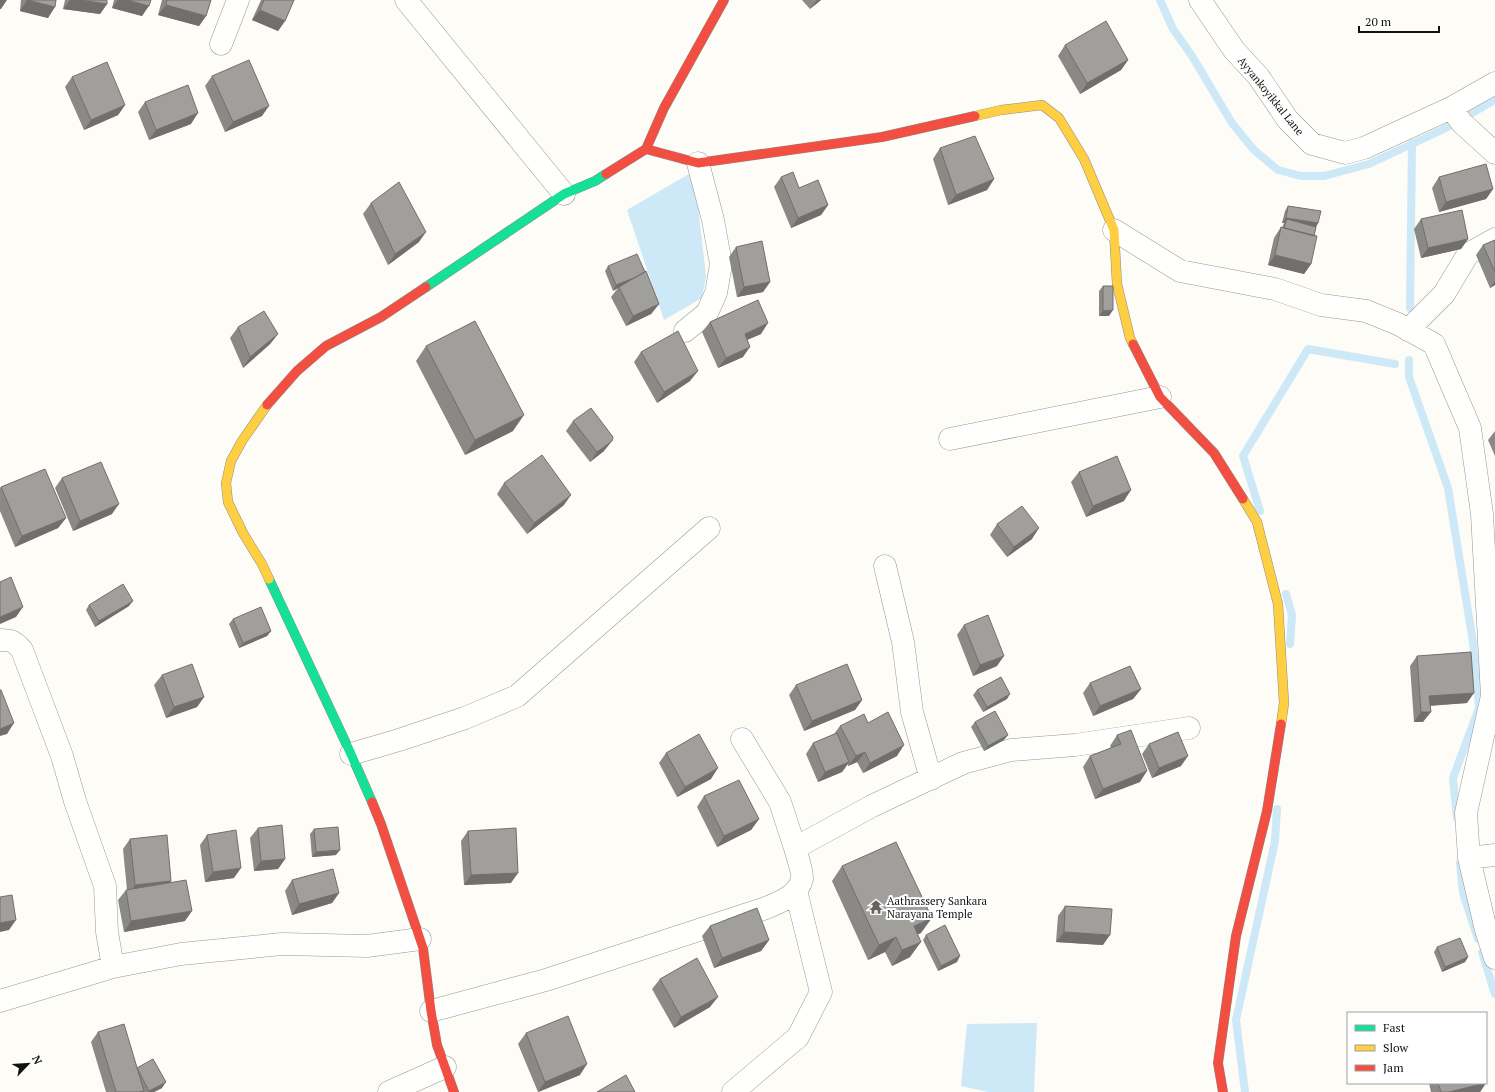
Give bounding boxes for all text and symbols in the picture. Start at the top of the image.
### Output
scale bar [1359,8,1439,34]
text: 20 m [1365,14,1392,29]
street label: Ayyankoyikkal Lane [1235,54,1307,138]
place label: Aathrassery Sankara Narayana Temple [887,894,988,921]
temple icon: Aathrassery Sankara Narayana Temple [868,899,884,915]
legend [1347,1012,1487,1084]
text: Fast [1383,1020,1406,1035]
text: Slow [1383,1040,1409,1055]
north arrow [8,1044,48,1084]
text: N [29,1053,45,1067]
text: Jam [1383,1060,1404,1075]

